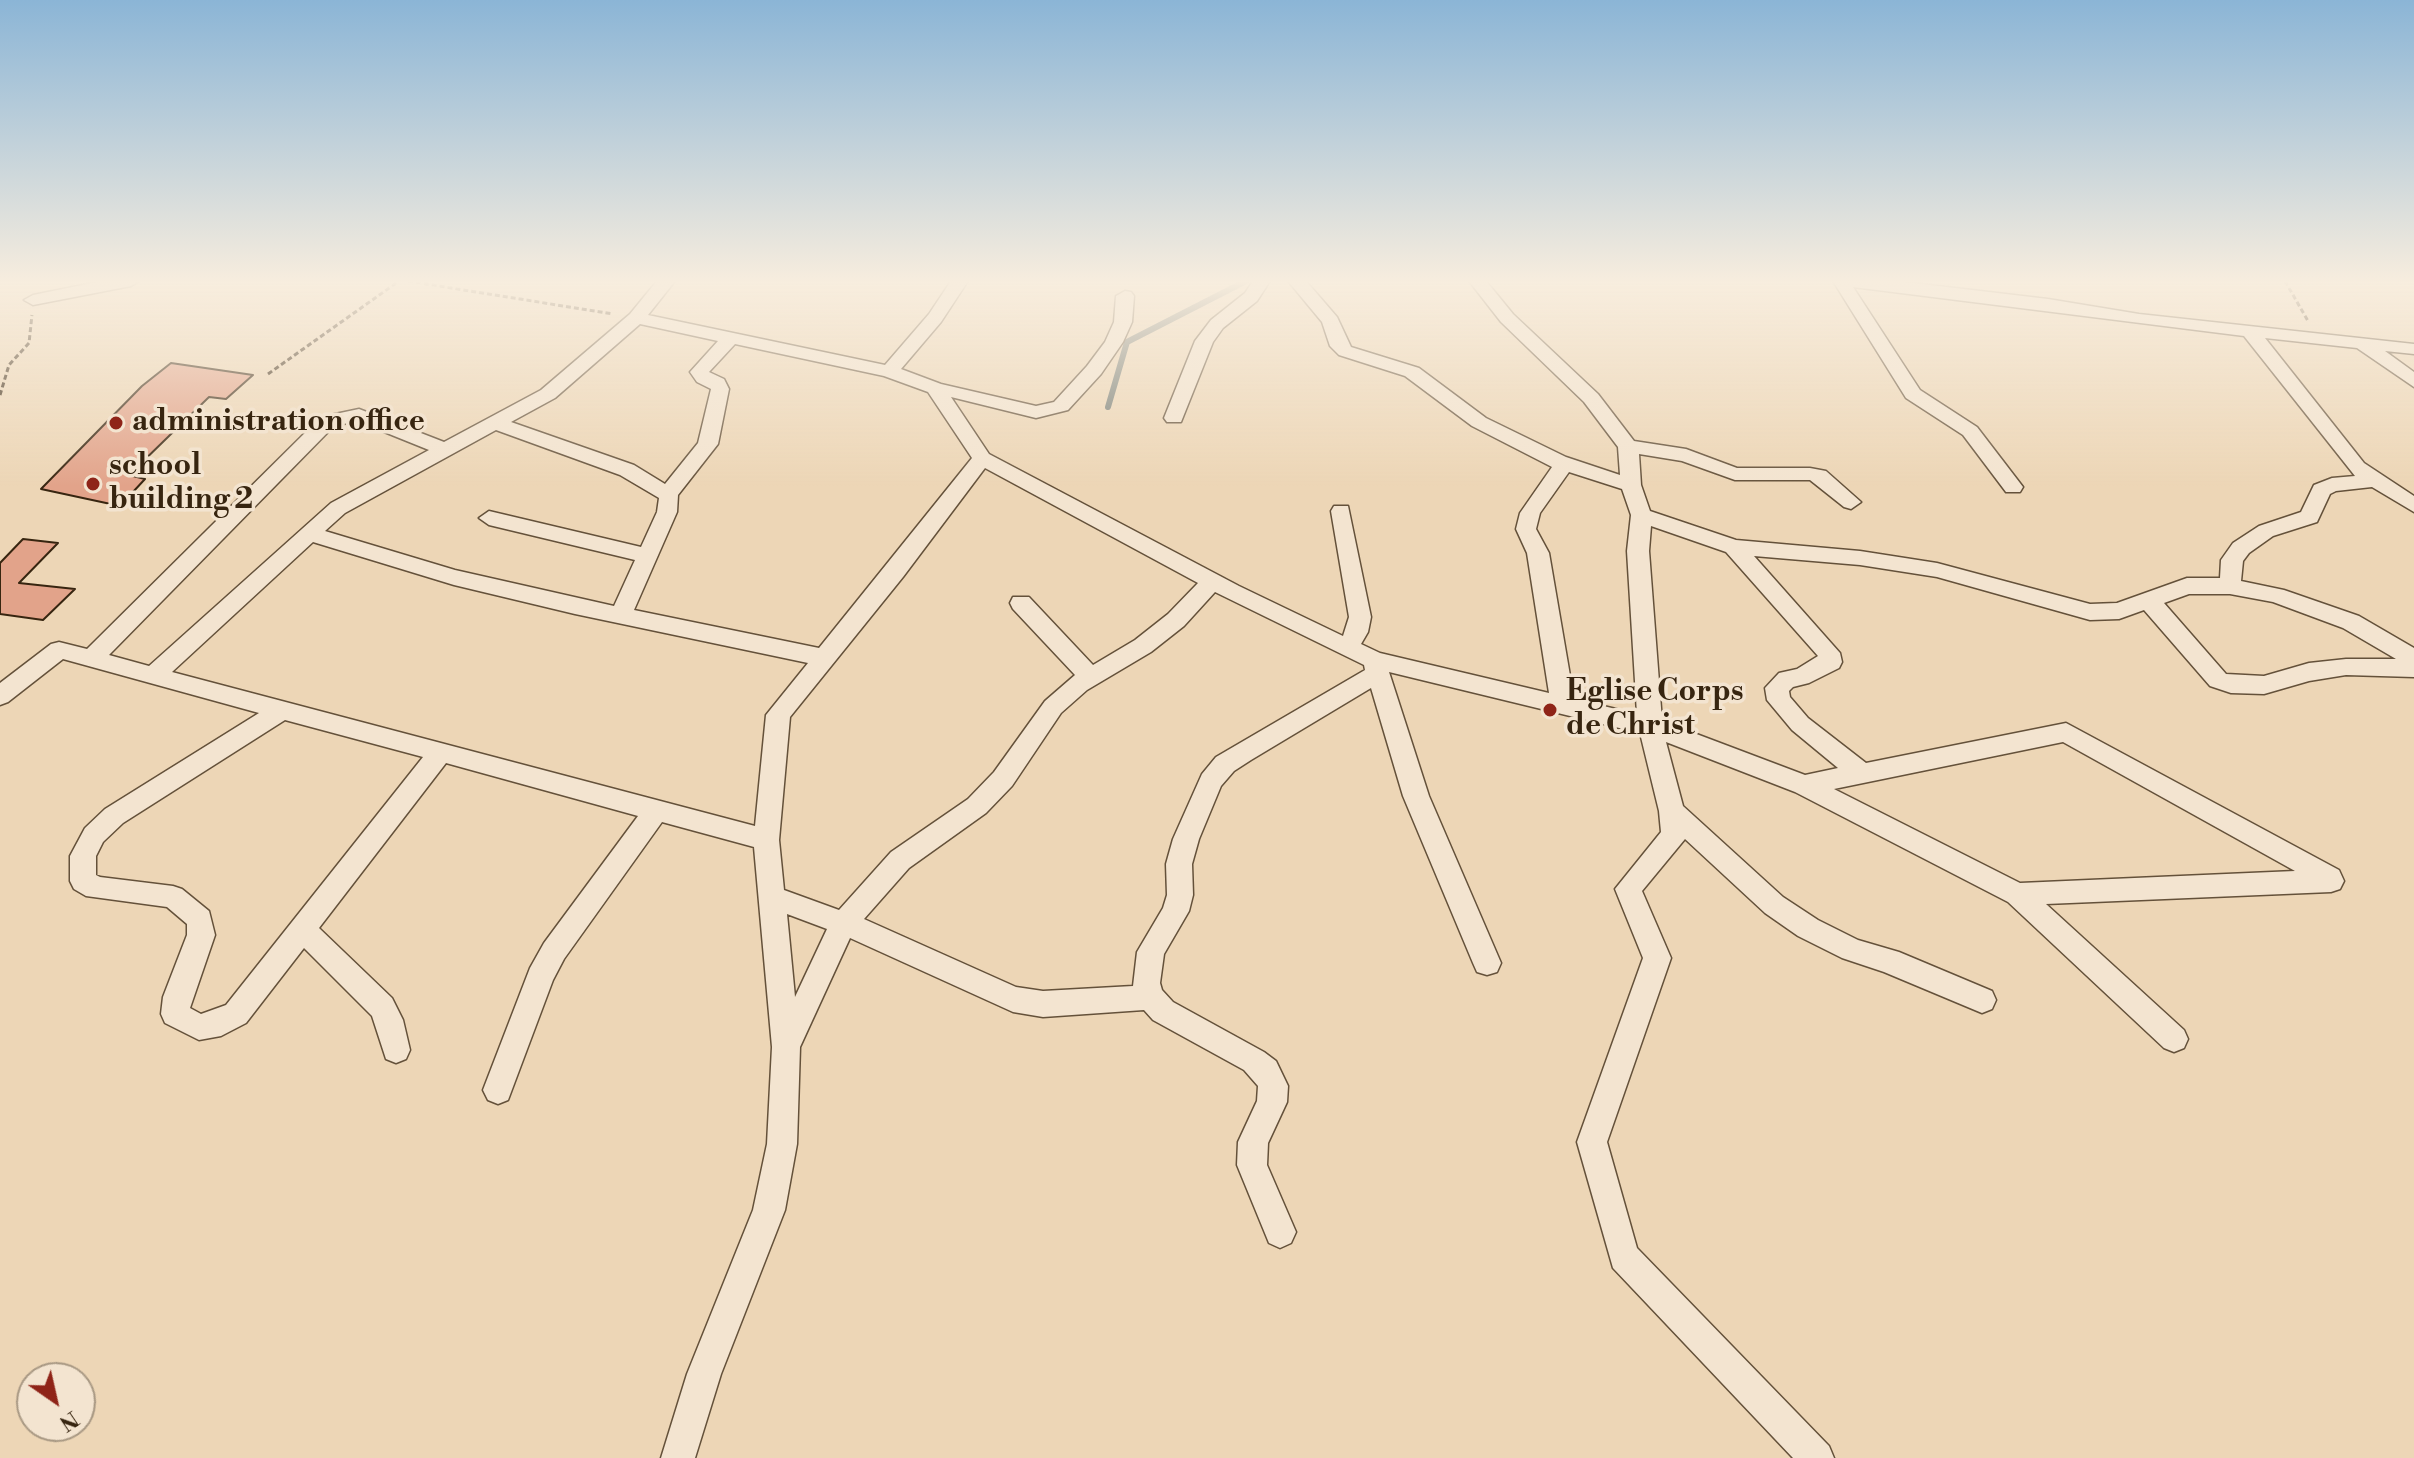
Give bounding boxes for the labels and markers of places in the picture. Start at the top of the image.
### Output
place label: administration office [132,405,425,441]
marker: administration office [107,414,125,432]
place label: school building 2 [109,449,253,520]
marker: school building 2 [84,475,102,493]
place label: Eglise Corps de Christ [1566,675,1744,746]
marker: Eglise Corps de Christ [1541,701,1559,719]

